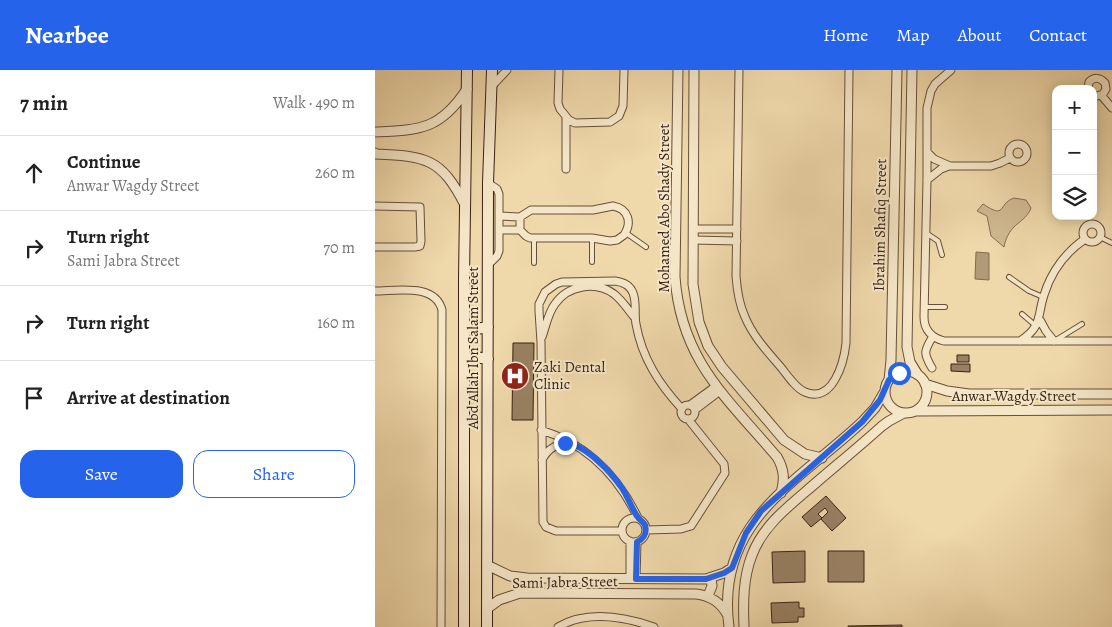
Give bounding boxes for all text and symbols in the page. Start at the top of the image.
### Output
text: Nearbee [25,19,109,51]
text: Home [823,23,868,47]
text: Map [896,23,929,47]
text: About [957,23,1001,47]
text: Contact [1029,23,1087,47]
map controls [1052,85,1097,220]
button: + [1052,85,1097,130]
text: 7 min [20,89,68,117]
text: Walk · 490 m [273,92,355,114]
street label: Mohamed Abo Shady Street [654,123,674,293]
button: − [1052,130,1097,175]
text: Continue [67,149,141,175]
icon: ahead [20,159,48,187]
street label: Ibrahim Shafiq Street [869,159,891,291]
text: 260 m [315,162,355,184]
text: Anwar Wagdy Street [67,175,200,197]
button: layers [1052,175,1097,220]
text: Turn right [67,224,149,250]
icon: right [20,234,48,262]
text: 70 m [323,237,355,259]
text: Sami Jabra Street [67,250,180,272]
street label: Abd Allah Ibn Salam Street [463,267,483,430]
icon: right [20,309,48,337]
text: Turn right [67,310,149,336]
text: 160 m [317,312,355,334]
place label: Zaki Dental Clinic [534,357,606,394]
hospital icon: Zaki Dental Clinic [500,361,530,391]
route start [888,362,911,385]
icon: arrive [20,384,48,412]
text: Arrive at destination [67,385,230,411]
street label: Anwar Wagdy Street [951,386,1076,406]
route end [554,432,577,455]
button: Save [20,450,183,498]
button: Share [193,450,355,498]
street label: Sami Jabra Street [512,571,618,593]

